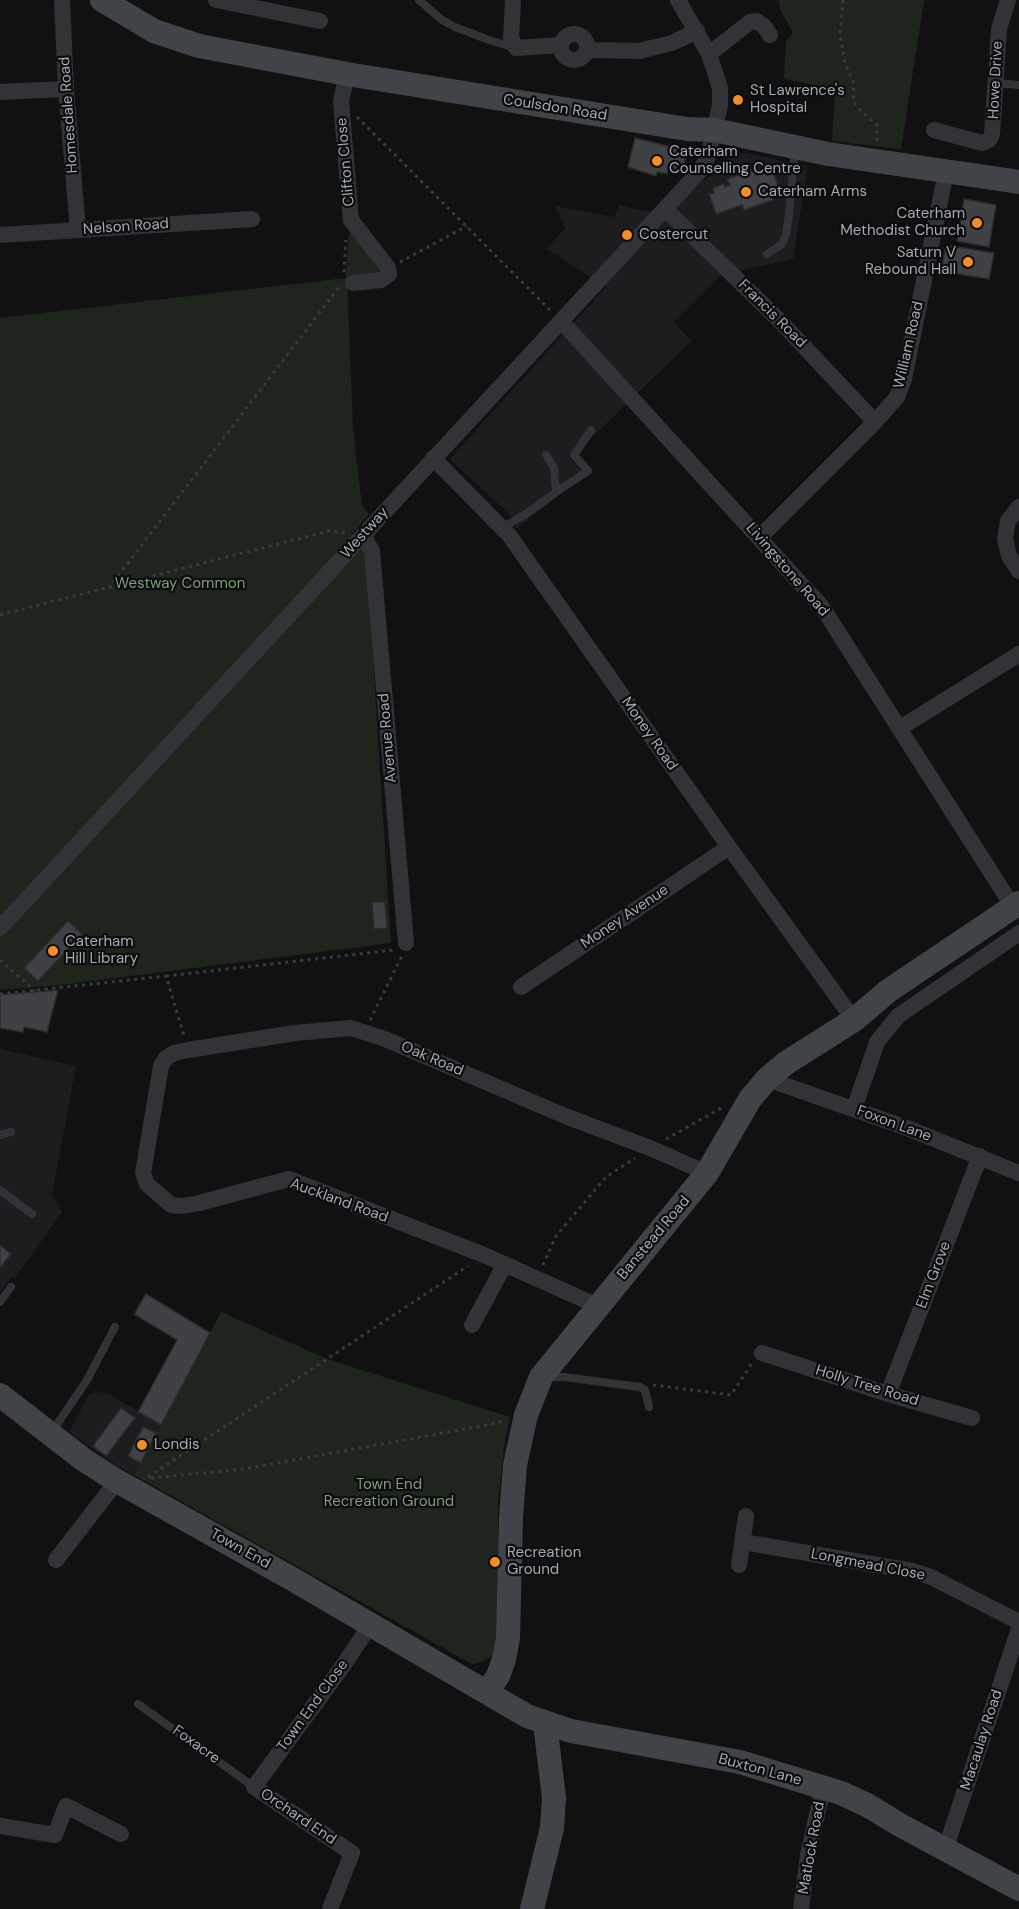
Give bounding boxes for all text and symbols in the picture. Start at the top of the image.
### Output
street label: Howe Drive [985,41,1007,119]
street label: Homesdale Road [56,56,82,174]
place label: St Lawrence's Hospital [750,82,845,117]
street label: Coulsdon Road [502,91,608,125]
marker: St Lawrence's Hospital [731,93,745,107]
street label: Clifton Close [333,117,359,207]
place label: Caterham Counselling Centre [669,143,801,178]
marker: Caterham Counselling Centre [650,154,664,168]
place label: Caterham Arms [758,183,867,201]
marker: Caterham Arms [739,185,753,199]
place label: Caterham Methodist Church [840,205,965,240]
street label: Nelson Road [82,215,170,239]
marker: Caterham Methodist Church [970,216,984,230]
place label: Costercut [639,226,708,244]
marker: Costercut [620,228,634,242]
place label: Saturn V Rebound Hall [865,244,956,279]
marker: Saturn V Rebound Hall [961,255,975,269]
street label: Francis Road [734,276,810,352]
street label: William Road [890,300,928,390]
street label: Westway [337,504,393,562]
street label: Livingstone Road [742,520,832,620]
park label: Westway Common [115,575,245,593]
street label: Avenue Road [375,692,401,784]
street label: Money Road [617,694,681,774]
street label: Money Avenue [578,881,672,953]
place label: Caterham Hill Library [65,933,138,968]
marker: Caterham Hill Library [46,944,60,958]
street label: Oak Road [398,1038,466,1080]
street label: Foxon Lane [854,1102,934,1146]
street label: Auckland Road [288,1175,390,1227]
street label: Banstead Road [614,1193,694,1283]
street label: Elm Grove [913,1239,955,1311]
street label: Holly Tree Road [813,1362,921,1410]
place label: Londis [154,1436,200,1454]
marker: Londis [135,1438,149,1452]
park label: Town End Recreation Ground [324,1476,454,1511]
street label: Town End [207,1525,273,1573]
place label: Recreation Ground [507,1544,581,1579]
street label: Longmead Close [809,1545,927,1585]
marker: Recreation Ground [488,1555,502,1569]
street label: Town End Close [274,1657,352,1755]
street label: Macaulay Road [957,1687,1007,1793]
street label: Foxacre [169,1722,223,1768]
street label: Buxton Lane [716,1750,804,1790]
street label: Orchard End [257,1785,339,1849]
street label: Matlock Road [795,1800,829,1896]

